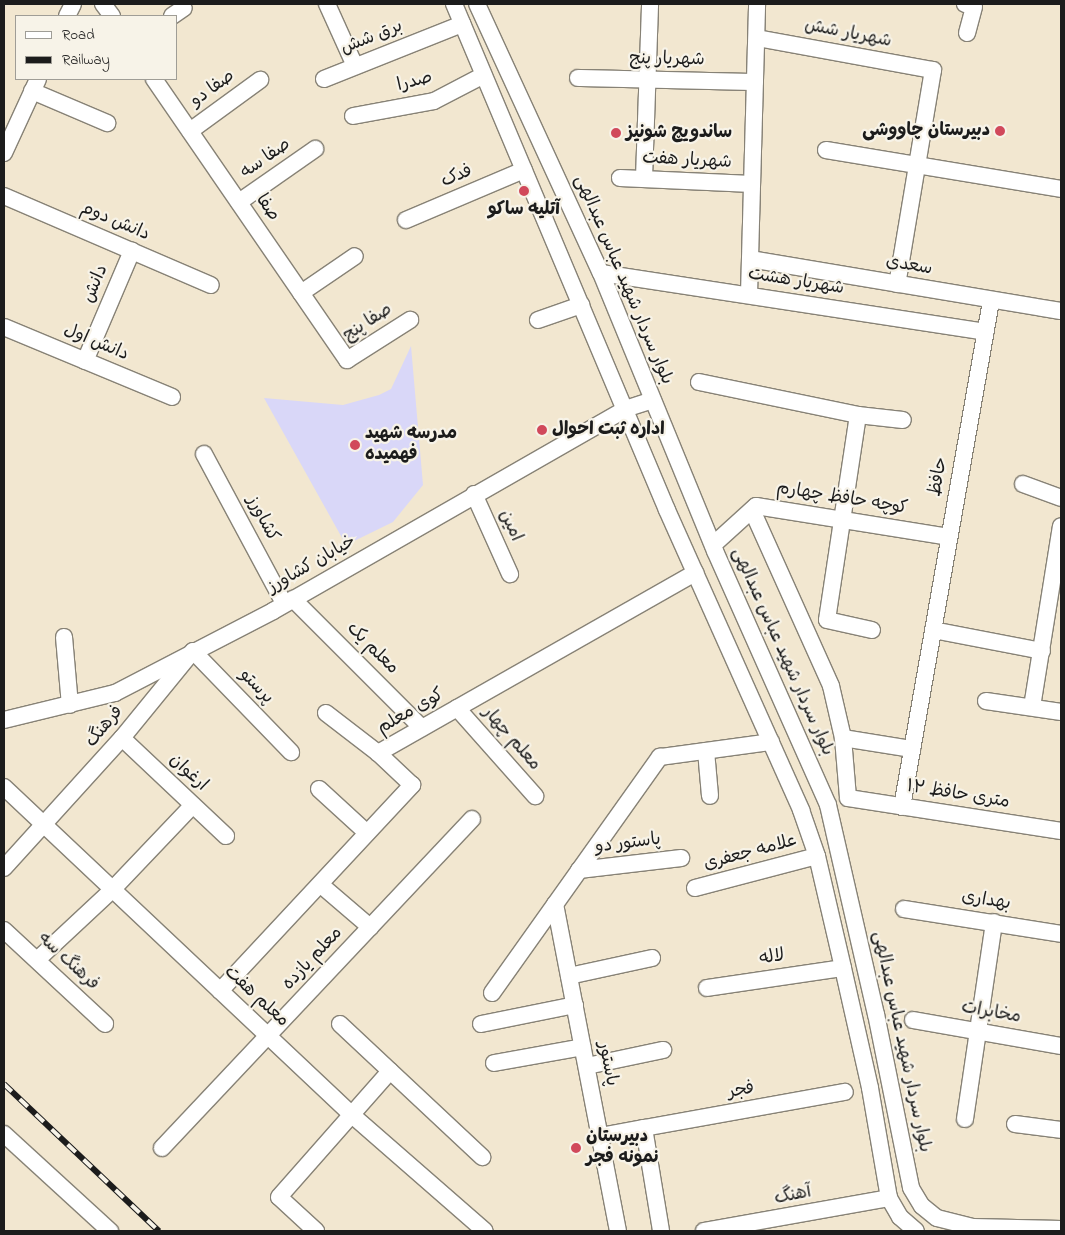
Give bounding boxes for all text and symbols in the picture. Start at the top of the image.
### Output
legend [15,15,178,80]
street label: شهریار شش [803,15,893,53]
street label: برق شش [338,16,406,60]
text: Road [62,24,95,46]
text: Railway [62,49,110,71]
street label: شهریار پنج [629,49,705,71]
street label: صفا دو [187,66,239,112]
street label: صدرا [395,67,435,97]
place label: دبیرستان چاووشی [862,120,990,142]
place label: ساندویچ شونیز [626,122,732,144]
marker: دبیرستان چاووشی [994,125,1006,137]
marker: ساندویچ شونیز [610,127,622,139]
street label: صفا سه [237,134,295,184]
street label: شهریار هفت [642,148,732,174]
street label: فدک [438,161,476,193]
street label: بلوار سردار شهید عباس عبدالهی [569,172,677,388]
marker: آتلیه ساکو [518,185,530,197]
street label: صفا [250,190,284,226]
street label: دانش دوم [77,198,153,246]
place label: آتلیه ساکو [488,199,560,221]
street label: سعدی [884,251,934,281]
street label: دانش [78,262,114,306]
street label: شهریار هشت [746,264,846,300]
street label: صفا پنج [339,299,397,347]
street label: دانش اول [60,320,132,366]
place label: اداره ثبت احوال [552,419,665,441]
place label: مدرسه شهید فهمیده [365,424,457,466]
marker: اداره ثبت احوال [536,424,548,436]
marker: مدرسه شهید فهمیده [349,439,361,451]
street label: حافظ [925,456,953,498]
street label: کوچه حافظ چهارم [775,478,909,520]
street label: کشاورز [241,492,283,546]
street label: امین [494,507,526,545]
street label: خیابان کشاورز [264,531,360,599]
street label: بلوار سردار شهید عباس عبدالهی [726,545,838,759]
street label: معلم یک [341,618,403,680]
street label: پرستو [234,665,278,709]
street label: کوی معلم [374,684,448,740]
street label: فرهنگ [81,702,129,752]
street label: معلم چهار [477,702,545,776]
street label: ارغوان [164,750,212,796]
street label: ۱۲ متری حافظ [905,776,1011,814]
street label: پاستور دو [594,829,662,859]
street label: علامه جعفری [702,830,800,876]
street label: بهداری [960,886,1012,916]
street label: معلم یازده [278,923,348,995]
street label: فرهنگ سه [33,928,103,996]
street label: بلوار سردار شهید عباس عبدالهی [867,929,935,1155]
street label: لاله [758,946,786,970]
street label: معلم هفت [219,962,293,1032]
street label: مخابرات [959,997,1023,1029]
street label: پاستور [592,1040,622,1088]
street label: فجر [726,1078,756,1104]
place label: دبیرستان نمونه فجر [586,1127,660,1170]
marker: دبیرستان نمونه فجر [570,1142,582,1154]
street label: آهنگ [773,1182,813,1210]

